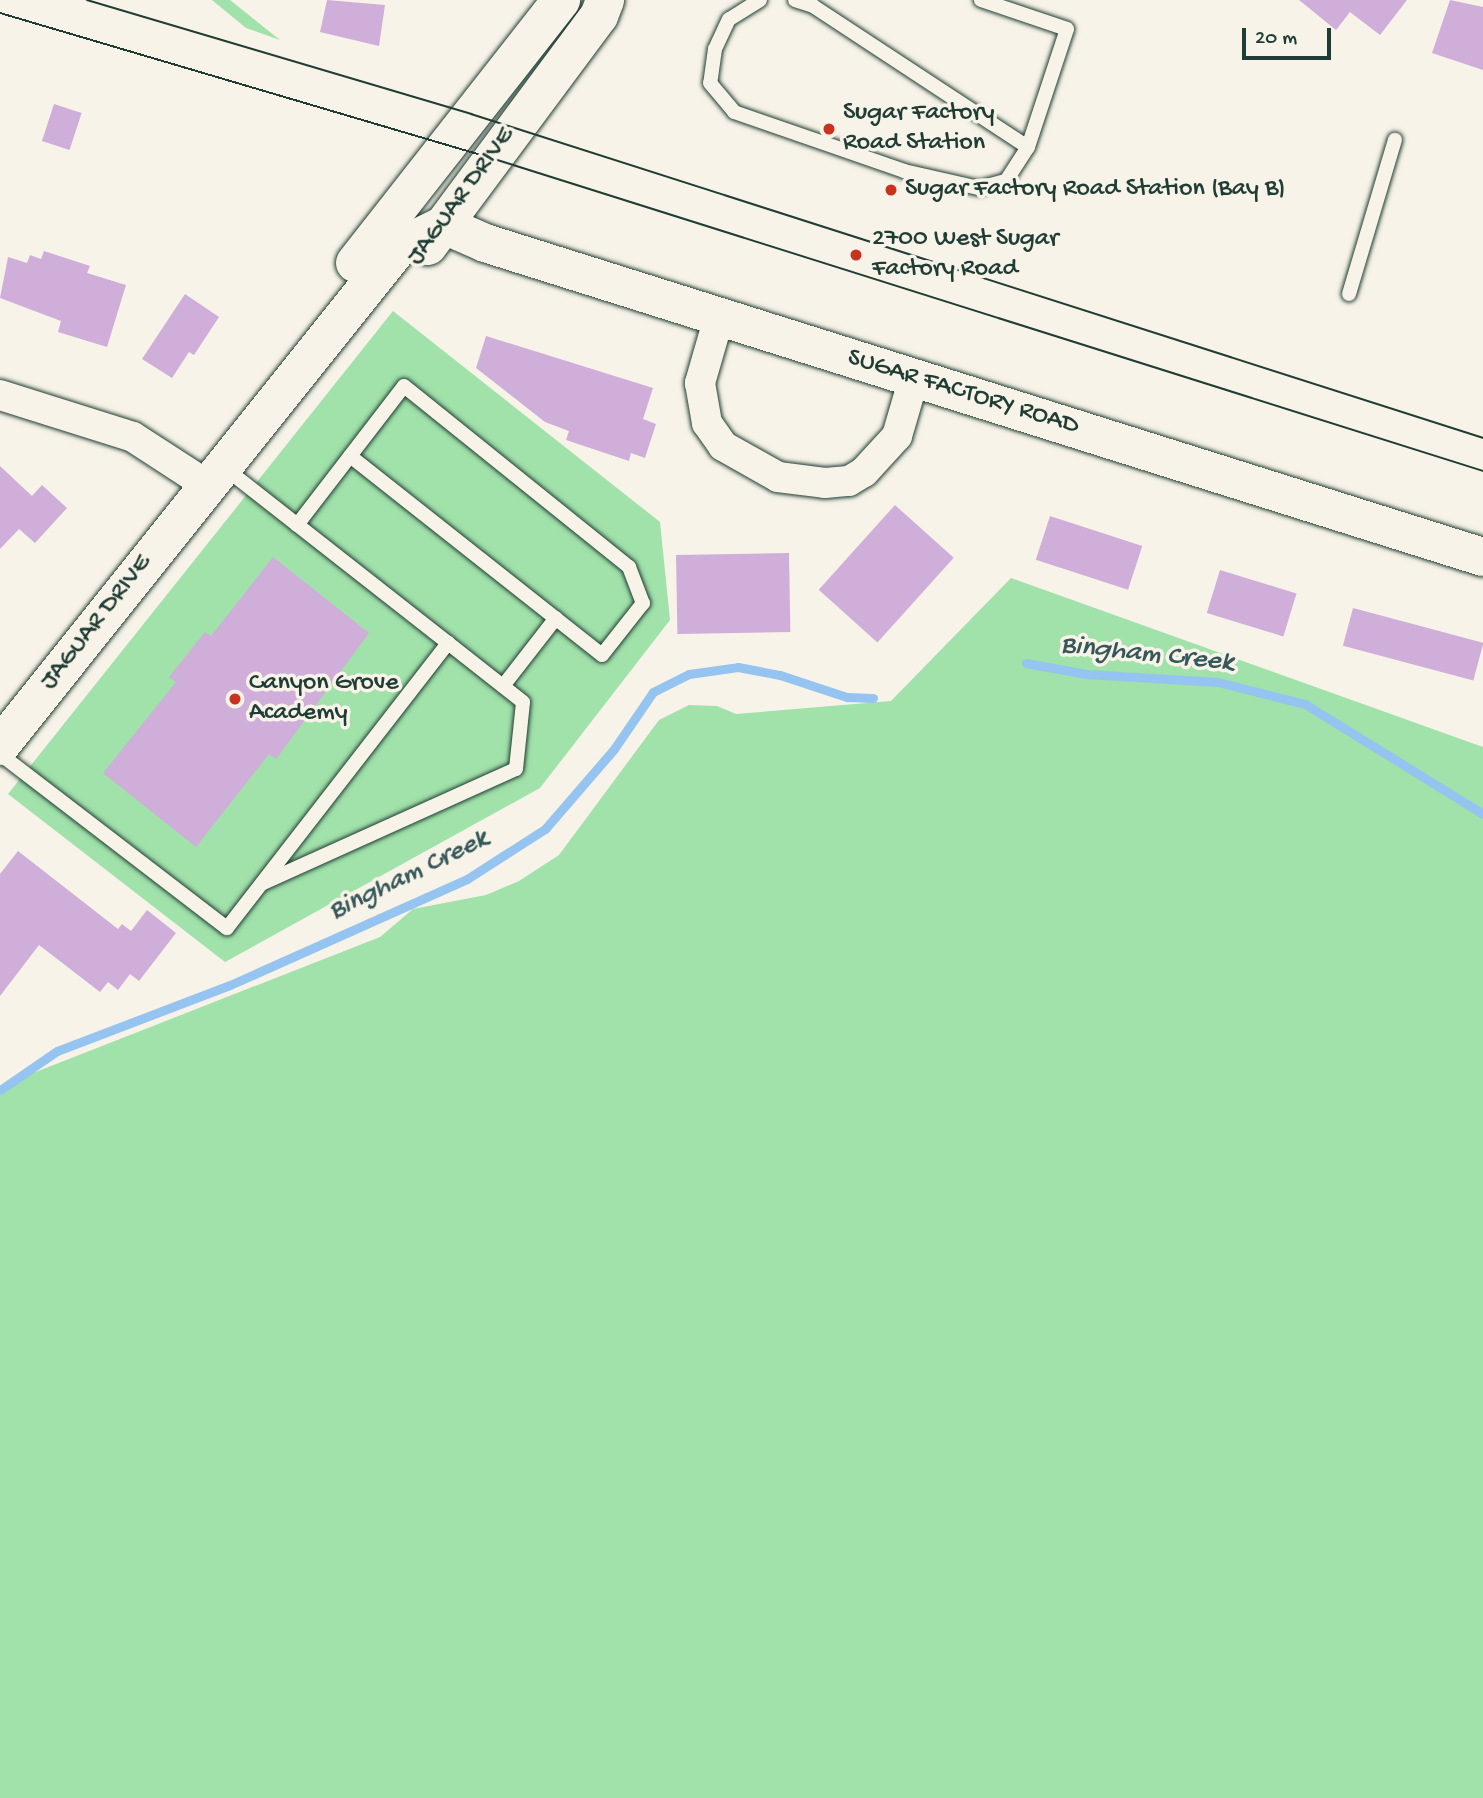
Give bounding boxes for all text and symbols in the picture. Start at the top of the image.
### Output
scale bar [1245,14,1334,58]
text: 20 m [1255,27,1297,52]
place label: Sugar Factory Road Station [843,98,995,160]
marker: Sugar Factory Road Station [821,121,837,137]
street label: JAGUAR DRIVE [401,122,523,272]
place label: Sugar Factory Road Station (Bay B) [905,174,1286,206]
marker: Sugar Factory Road Station (Bay B) [883,182,899,198]
place label: 2700 West Sugar Factory Road [872,224,1059,286]
marker: 2700 West Sugar Factory Road [846,245,866,265]
street label: SUGAR FACTORY ROAD [843,343,1083,443]
street label: JAGUAR DRIVE [34,549,160,697]
water label: Bingham Creek [1059,629,1235,681]
place label: Canyon Grove Academy [249,668,399,730]
marker: Canyon Grove Academy [227,691,243,707]
water label: Bingham Creek [324,823,494,929]

